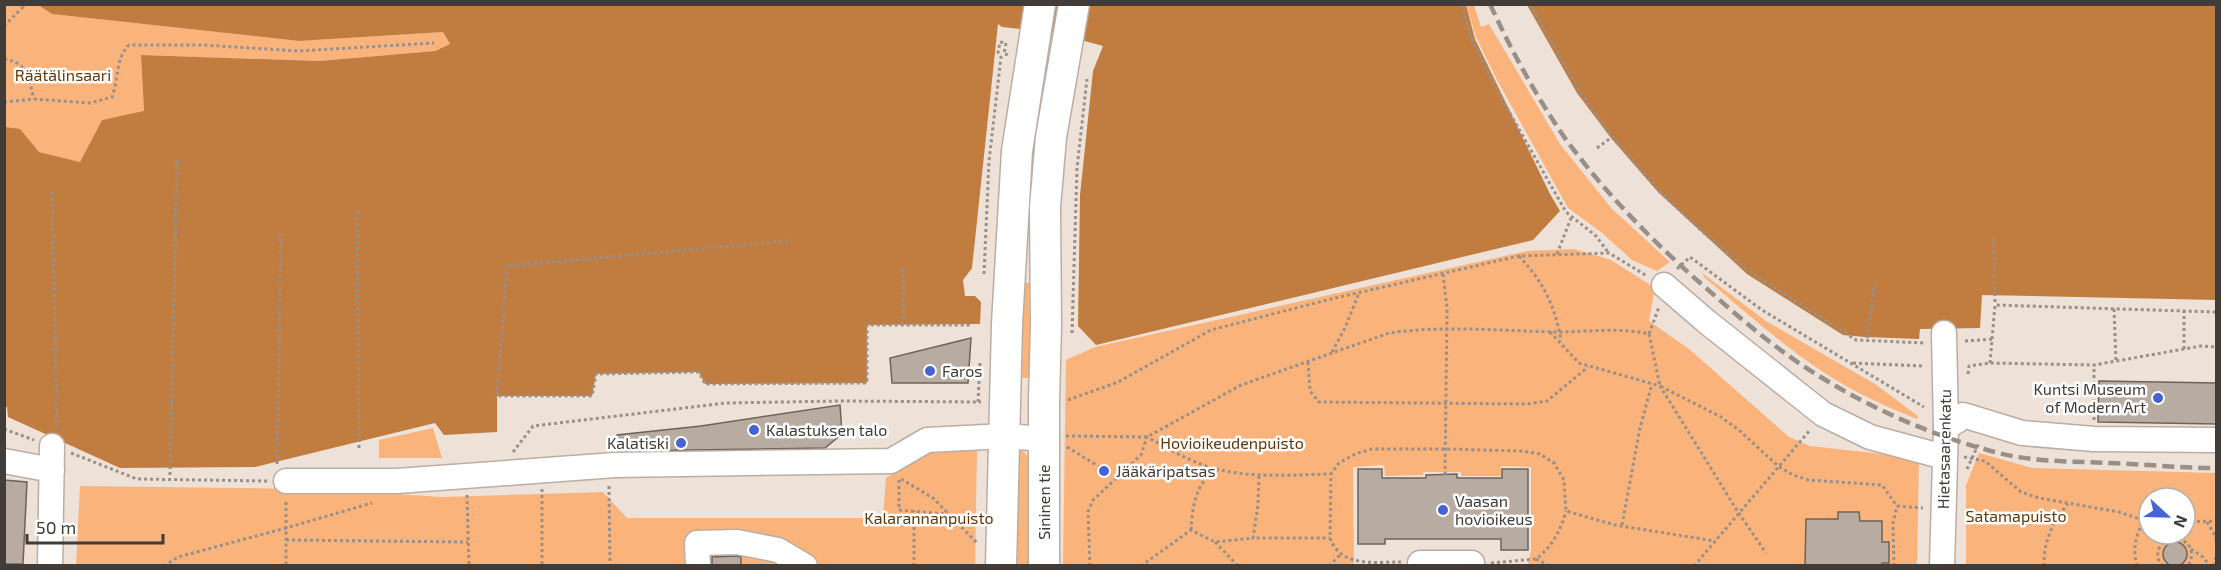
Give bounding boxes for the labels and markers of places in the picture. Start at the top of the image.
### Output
place label: Faros [942,361,982,380]
marker: Faros [923,364,937,378]
place label: Kuntsi Museum of Modern Art [2033,379,2146,416]
marker: Kuntsi Museum of Modern Art [2151,391,2165,405]
place label: Kalastuksen talo [766,420,887,439]
marker: Kalastuksen talo [747,423,761,437]
place label: Kalatiski [607,433,669,452]
marker: Kalatiski [674,436,688,450]
place label: Jääkäripatsas [1116,461,1216,480]
marker: Jääkäripatsas [1097,464,1111,478]
place label: Vaasan hovioikeus [1455,491,1533,528]
marker: Vaasan hovioikeus [1436,503,1450,517]

